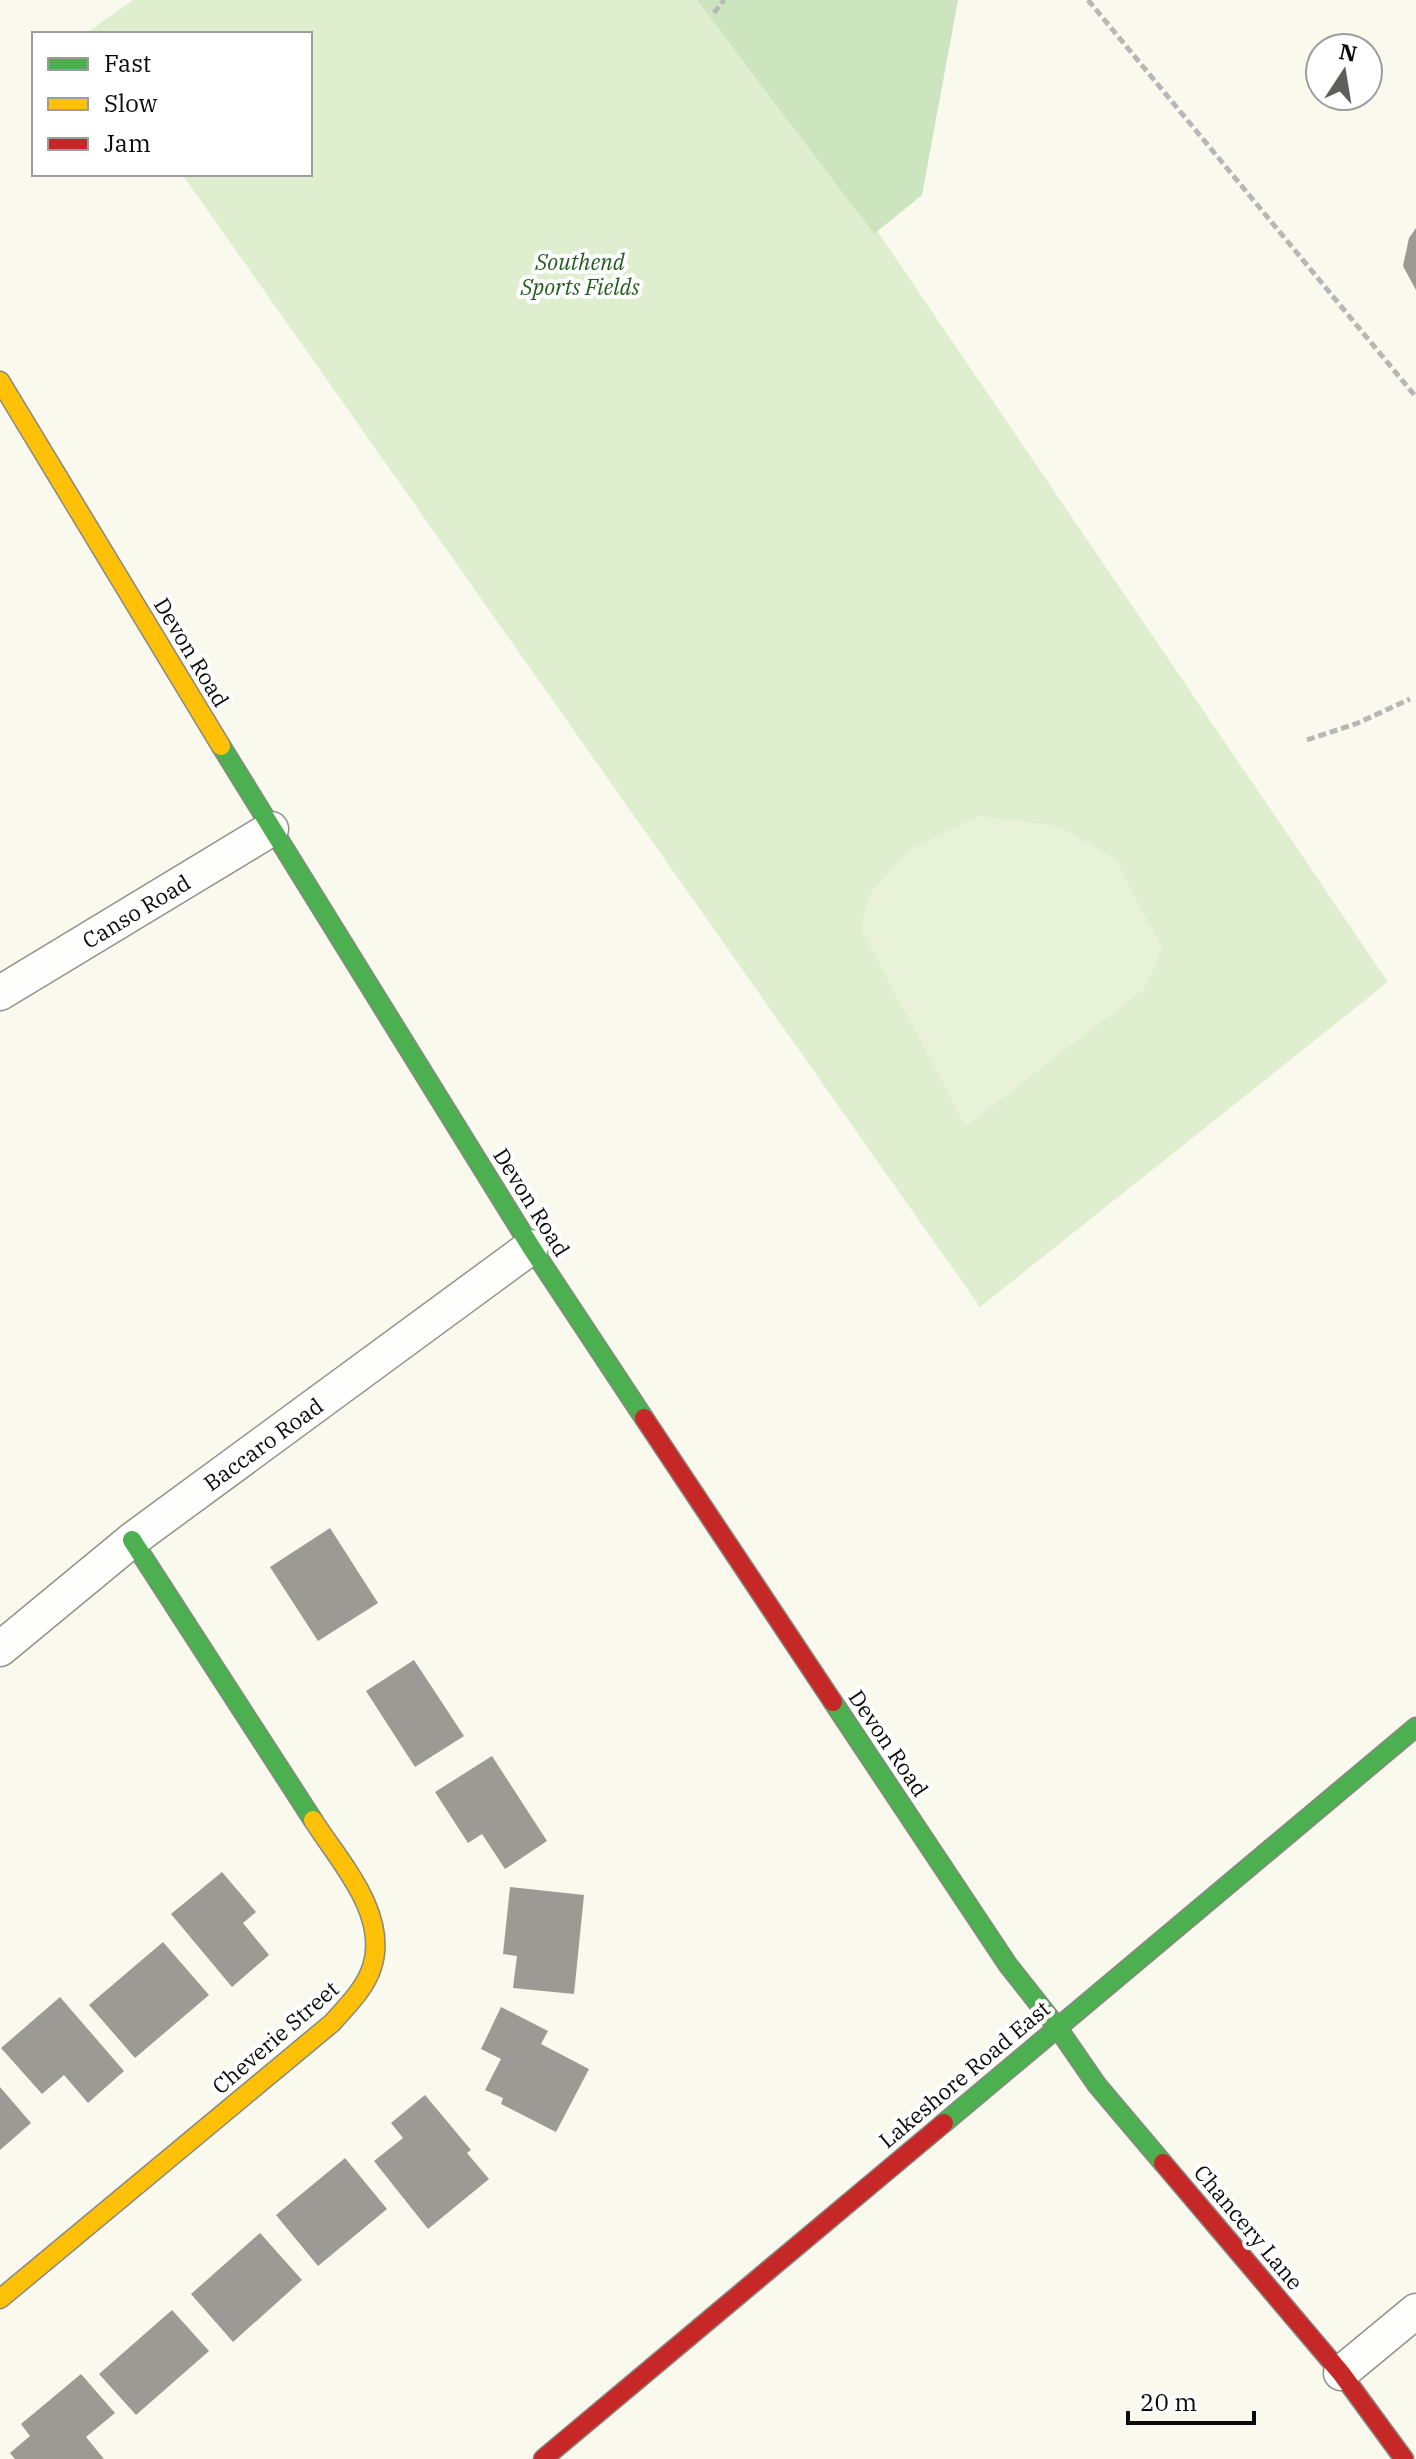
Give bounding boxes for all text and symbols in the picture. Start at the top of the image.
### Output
legend [32,32,312,176]
north arrow [1304,32,1384,112]
text: N [1337,36,1360,68]
text: Fast [104,47,151,79]
text: Slow [104,87,158,119]
text: Jam [104,127,151,159]
park label: Southend Sports Fields [519,247,640,301]
street label: Devon Road [148,592,236,712]
street label: Canso Road [77,867,195,955]
street label: Devon Road [487,1142,577,1262]
street label: Baccaro Road [197,1391,329,1497]
street label: Devon Road [843,1684,935,1802]
street label: Cheverie Street [206,1974,344,2100]
street label: Lakeshore Road East [872,1994,1056,2154]
street label: Chancery Lane [1188,2158,1310,2296]
scale bar [1128,2375,1254,2425]
text: 20 m [1140,2386,1197,2418]

